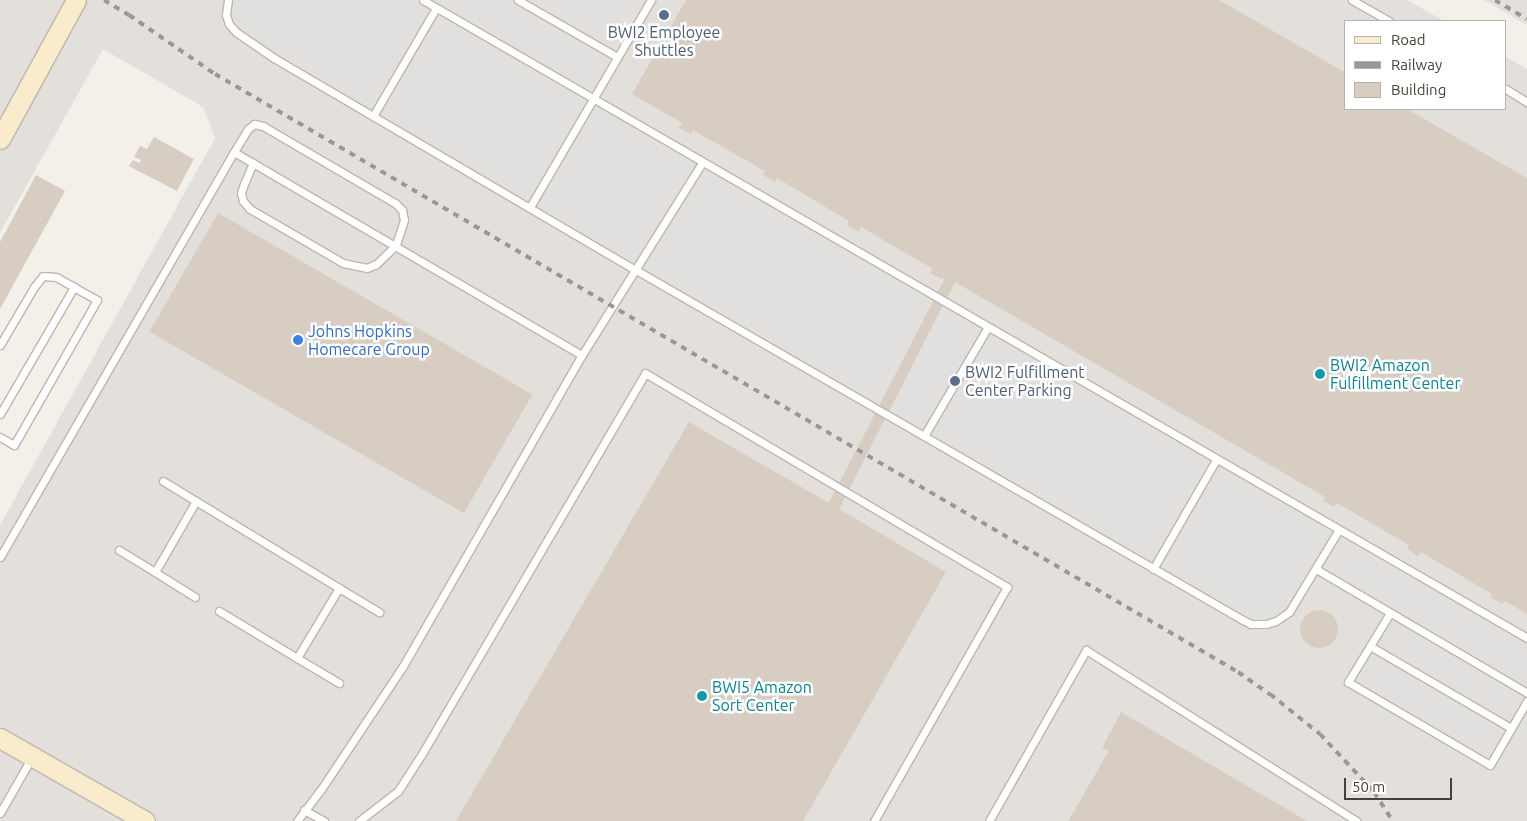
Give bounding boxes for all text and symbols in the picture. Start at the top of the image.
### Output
marker: BWI2 Employee Shuttles [658,9,670,21]
legend [1344,20,1507,110]
place label: BWI2 Employee Shuttles [608,22,720,60]
text: Road [1391,31,1426,48]
text: Railway [1391,56,1442,73]
text: Building [1391,81,1446,98]
place label: Johns Hopkins Homecare Group [308,321,430,359]
marker: Johns Hopkins Homecare Group [292,334,304,346]
place label: BWI2 Amazon Fulfillment Center [1330,355,1461,393]
place label: BWI2 Fulfillment Center Parking [965,362,1085,400]
marker: BWI2 Amazon Fulfillment Center [1314,368,1326,380]
marker: BWI2 Fulfillment Center Parking [949,375,961,387]
place label: BWI5 Amazon Sort Center [712,677,812,715]
marker: BWI5 Amazon Sort Center [696,690,708,702]
scale bar [1347,768,1454,800]
text: 50 m [1352,778,1385,795]

